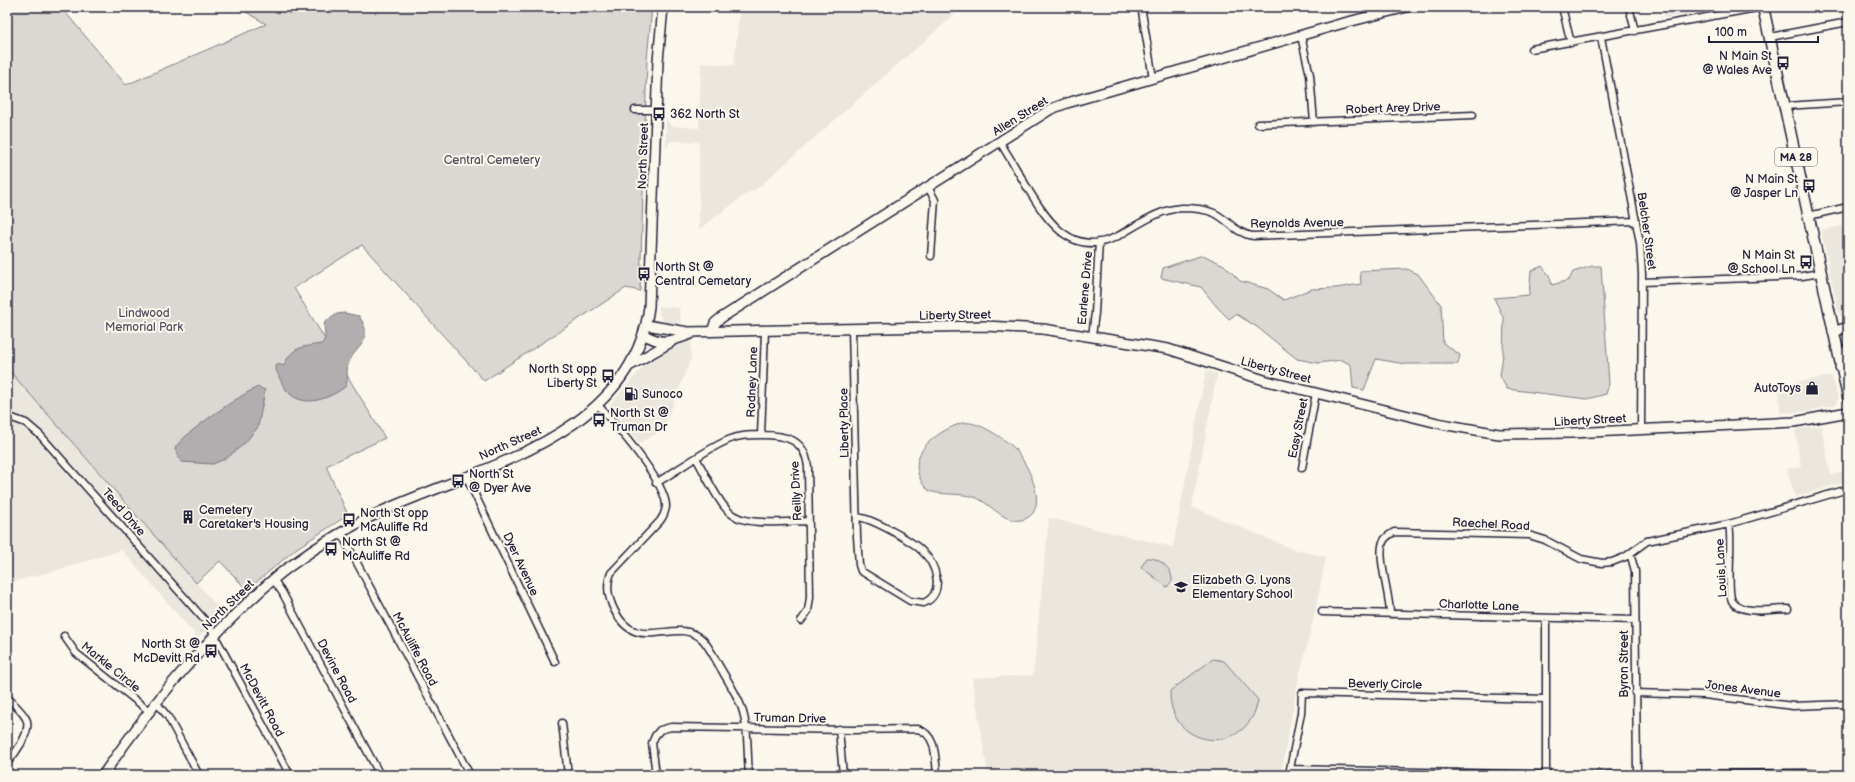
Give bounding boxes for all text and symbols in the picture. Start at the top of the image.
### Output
scale bar [1709,18,1818,44]
text: 100 m [1715,25,1747,40]
place label: N Main St @ Wales Ave [1702,49,1772,78]
bus stop icon: N Main St @ Wales Ave [1775,55,1791,71]
street label: Allen Street [990,93,1051,139]
street label: Robert Arey Drive [1345,99,1441,118]
bus stop icon: 362 North St [651,106,667,122]
place label: 362 North St [670,107,740,122]
street label: North Street [635,122,652,190]
road number: MA 28 [1775,148,1817,166]
park label: Central Cemetery [444,153,541,168]
place label: N Main St @ Jasper Ln [1730,172,1798,201]
bus stop icon: N Main St @ Jasper Ln [1801,178,1817,194]
street label: Belcher Street [1634,191,1659,271]
street label: Reynolds Avenue [1250,215,1344,232]
place label: N Main St @ School Ln [1727,248,1795,277]
street label: Earlene Drive [1075,250,1096,326]
bus stop icon: N Main St @ School Ln [1798,254,1814,270]
place label: North St @ Central Cemetary [655,260,752,289]
bus stop icon: North St @ Central Cemetary [636,266,652,282]
park label: Lindwood Memorial Park [105,306,183,335]
street label: Liberty Street [919,307,992,324]
street label: Rodney Lane [744,346,761,418]
street label: Liberty Street [1239,354,1313,387]
place label: North St opp Liberty St [528,362,597,391]
bus stop icon: North St opp Liberty St [600,368,616,384]
shop icon: AutoToys [1804,380,1820,396]
place label: AutoToys [1754,381,1801,396]
fuel station icon: Sunoco [623,386,639,402]
place label: Sunoco [642,387,683,402]
street label: Liberty Place [836,388,853,458]
street label: Easy Street [1285,396,1312,460]
place label: North St @ Truman Dr [610,406,669,435]
street label: Liberty Street [1554,411,1627,430]
bus stop icon: North St @ Truman Dr [591,412,607,428]
street label: North Street [477,423,544,464]
street label: Reilly Drive [787,461,806,521]
place label: North St @ Dyer Ave [469,467,531,496]
bus stop icon: North St @ Dyer Ave [450,473,466,489]
street label: Teed Drive [99,485,148,539]
place label: Cemetery Caretaker's Housing [199,503,309,532]
place label: North St opp McAuliffe Rd [360,506,429,535]
building icon: Cemetery Caretaker's Housing [180,509,196,525]
bus stop icon: North St opp McAuliffe Rd [341,512,357,528]
street label: Raechel Road [1452,515,1530,534]
street label: Dyer Avenue [499,530,542,598]
place label: North St @ McAuliffe Rd [342,535,410,564]
street label: Louis Lane [1712,538,1731,598]
bus stop icon: North St @ McAuliffe Rd [323,541,339,557]
place label: Elizabeth G. Lyons Elementary School [1192,573,1293,602]
street label: North Street [199,577,258,634]
school or university icon: Elizabeth G. Lyons Elementary School [1173,579,1189,595]
street label: Charlotte Lane [1439,597,1519,614]
street label: McAuliffe Road [389,610,440,689]
street label: Byron Street [1617,630,1632,698]
place label: North St @ McDevitt Rd [133,637,200,666]
street label: Devine Road [313,637,360,706]
street label: Markle Circle [78,639,143,696]
bus stop icon: North St @ McDevitt Rd [203,643,219,659]
street label: McDevitt Road [236,661,287,739]
street label: Beverly Circle [1348,676,1422,693]
street label: Jones Avenue [1704,677,1782,702]
street label: Truman Drive [754,710,826,727]

